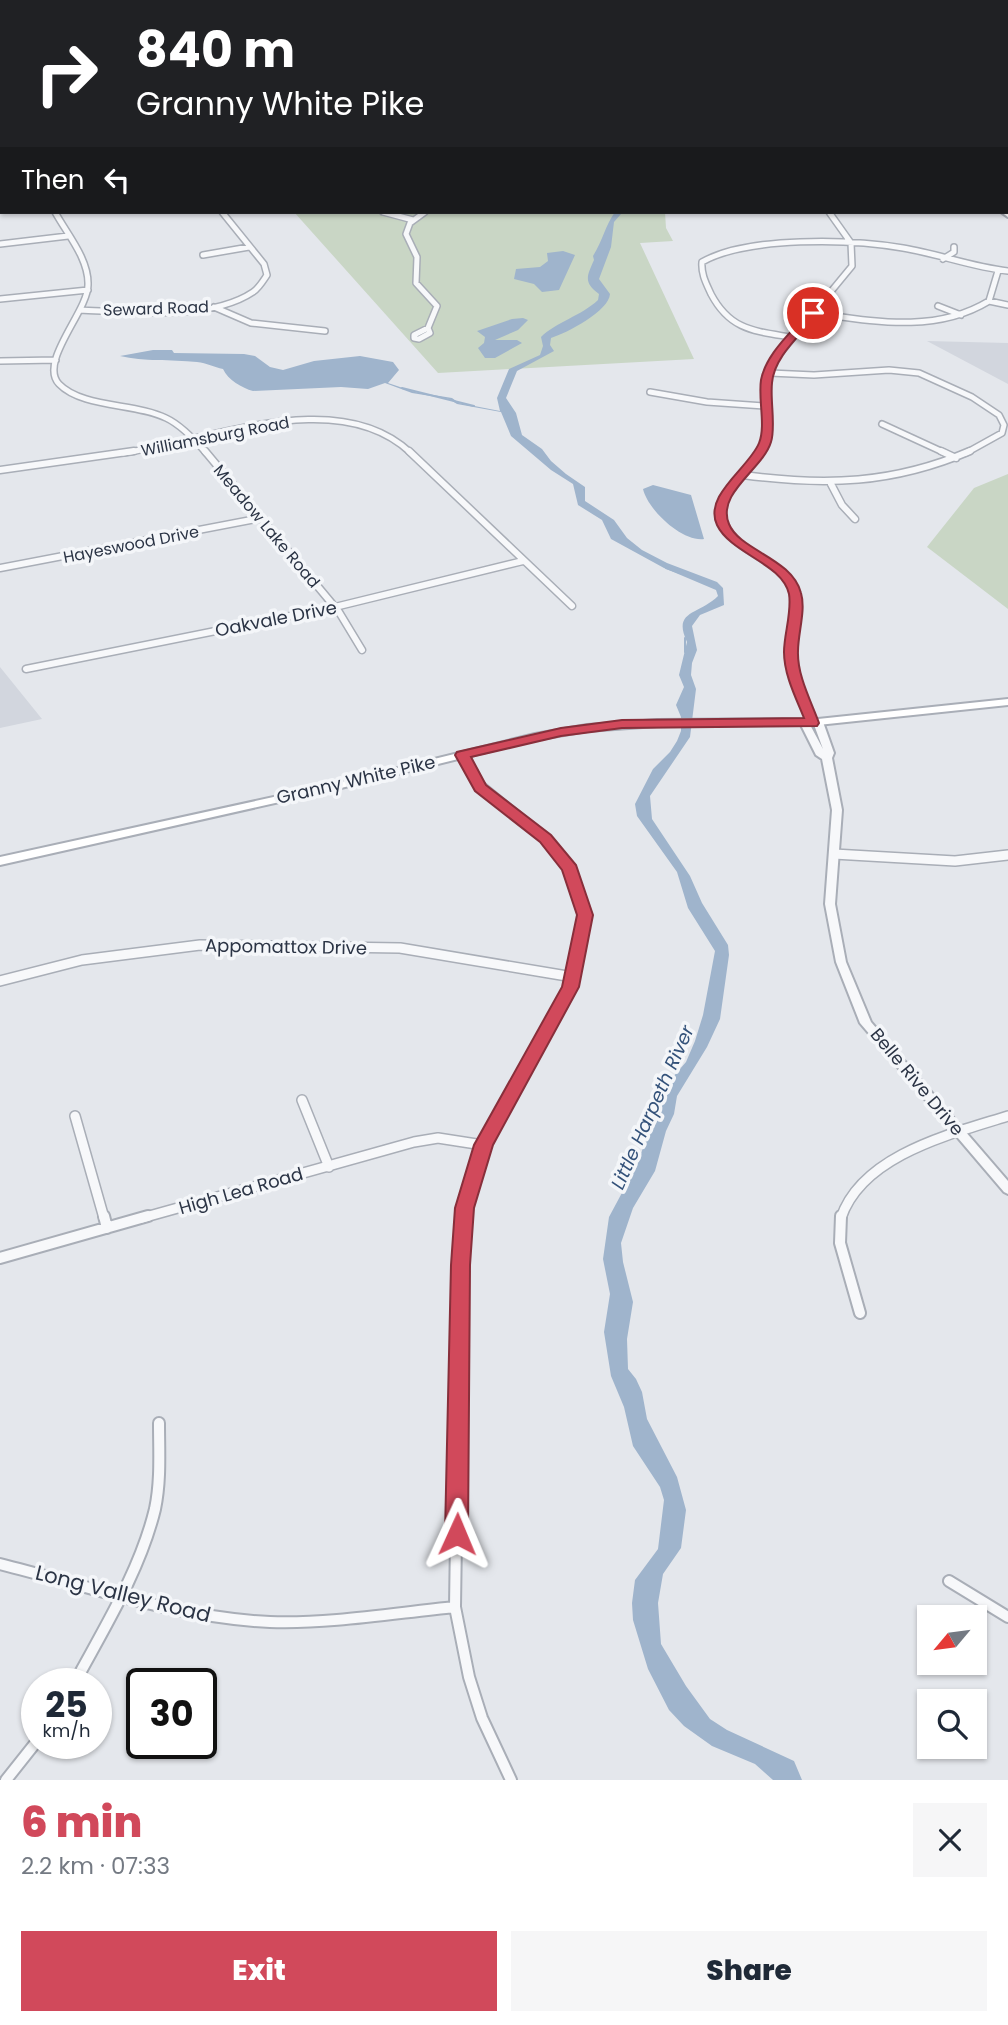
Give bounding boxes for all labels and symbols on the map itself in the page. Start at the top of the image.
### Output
pin [783,283,843,343]
street label: Seward Road [103,295,209,322]
street label: Williamsburg Road [139,411,291,462]
street label: Meadow Lake Road [208,460,325,593]
street label: Hayeswood Drive [61,520,201,569]
street label: Oakvale Drive [213,594,339,643]
street label: Granny White Pike [274,749,438,810]
street label: Appomattox Drive [205,933,367,960]
water label: Little Harpeth River [604,1020,701,1194]
street label: Belle Rive Drive [865,1022,970,1141]
street label: High Lea Road [176,1161,306,1220]
position arrow [420,1497,494,1571]
street label: Long Valley Road [33,1558,214,1629]
north arrow [917,1605,987,1675]
speed limit sign: 30 [126,1668,217,1759]

